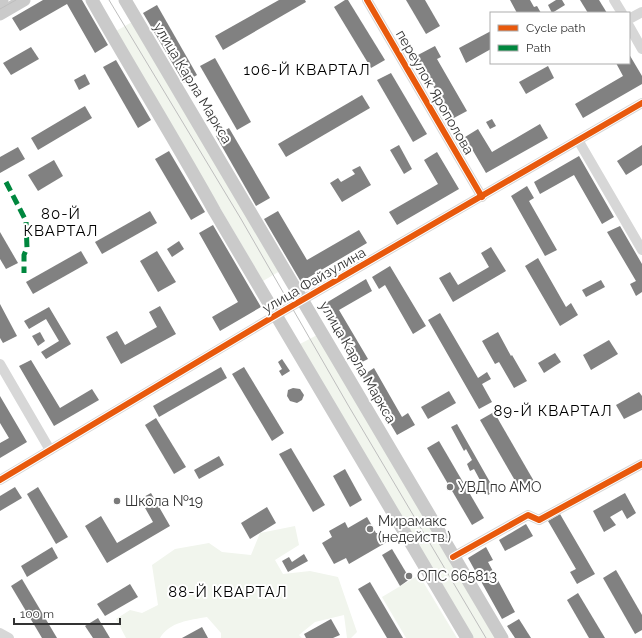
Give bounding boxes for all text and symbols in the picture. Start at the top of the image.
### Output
legend [490,12,630,64]
street label: улица Карла Маркса [151,20,235,146]
text: Cycle path [526,21,585,35]
street label: переулок Ярополова [393,27,477,157]
text: Path [526,41,551,55]
district label: 106-Й КВАРТАЛ [243,61,371,79]
district label: 80-Й КВАРТАЛ [24,205,98,240]
street label: улица Файзулина [260,244,368,316]
street label: улица Карла Маркса [317,298,399,426]
district label: 89-Й КВАРТАЛ [493,402,613,420]
place label: УВД по АМО [458,479,542,495]
marker: УВД по АМО [445,482,455,492]
place label: Школа №19 [125,493,203,509]
marker: Школа №19 [112,496,122,506]
place label: Мирамакс (недейств.) [378,513,451,545]
marker: Мирамакс (недейств.) [365,524,375,534]
place label: ОПС 665813 [417,568,497,584]
marker: ОПС 665813 [404,571,414,581]
district label: 88-Й КВАРТАЛ [168,583,288,601]
scale bar [14,600,120,626]
text: 100 m [20,607,54,621]

